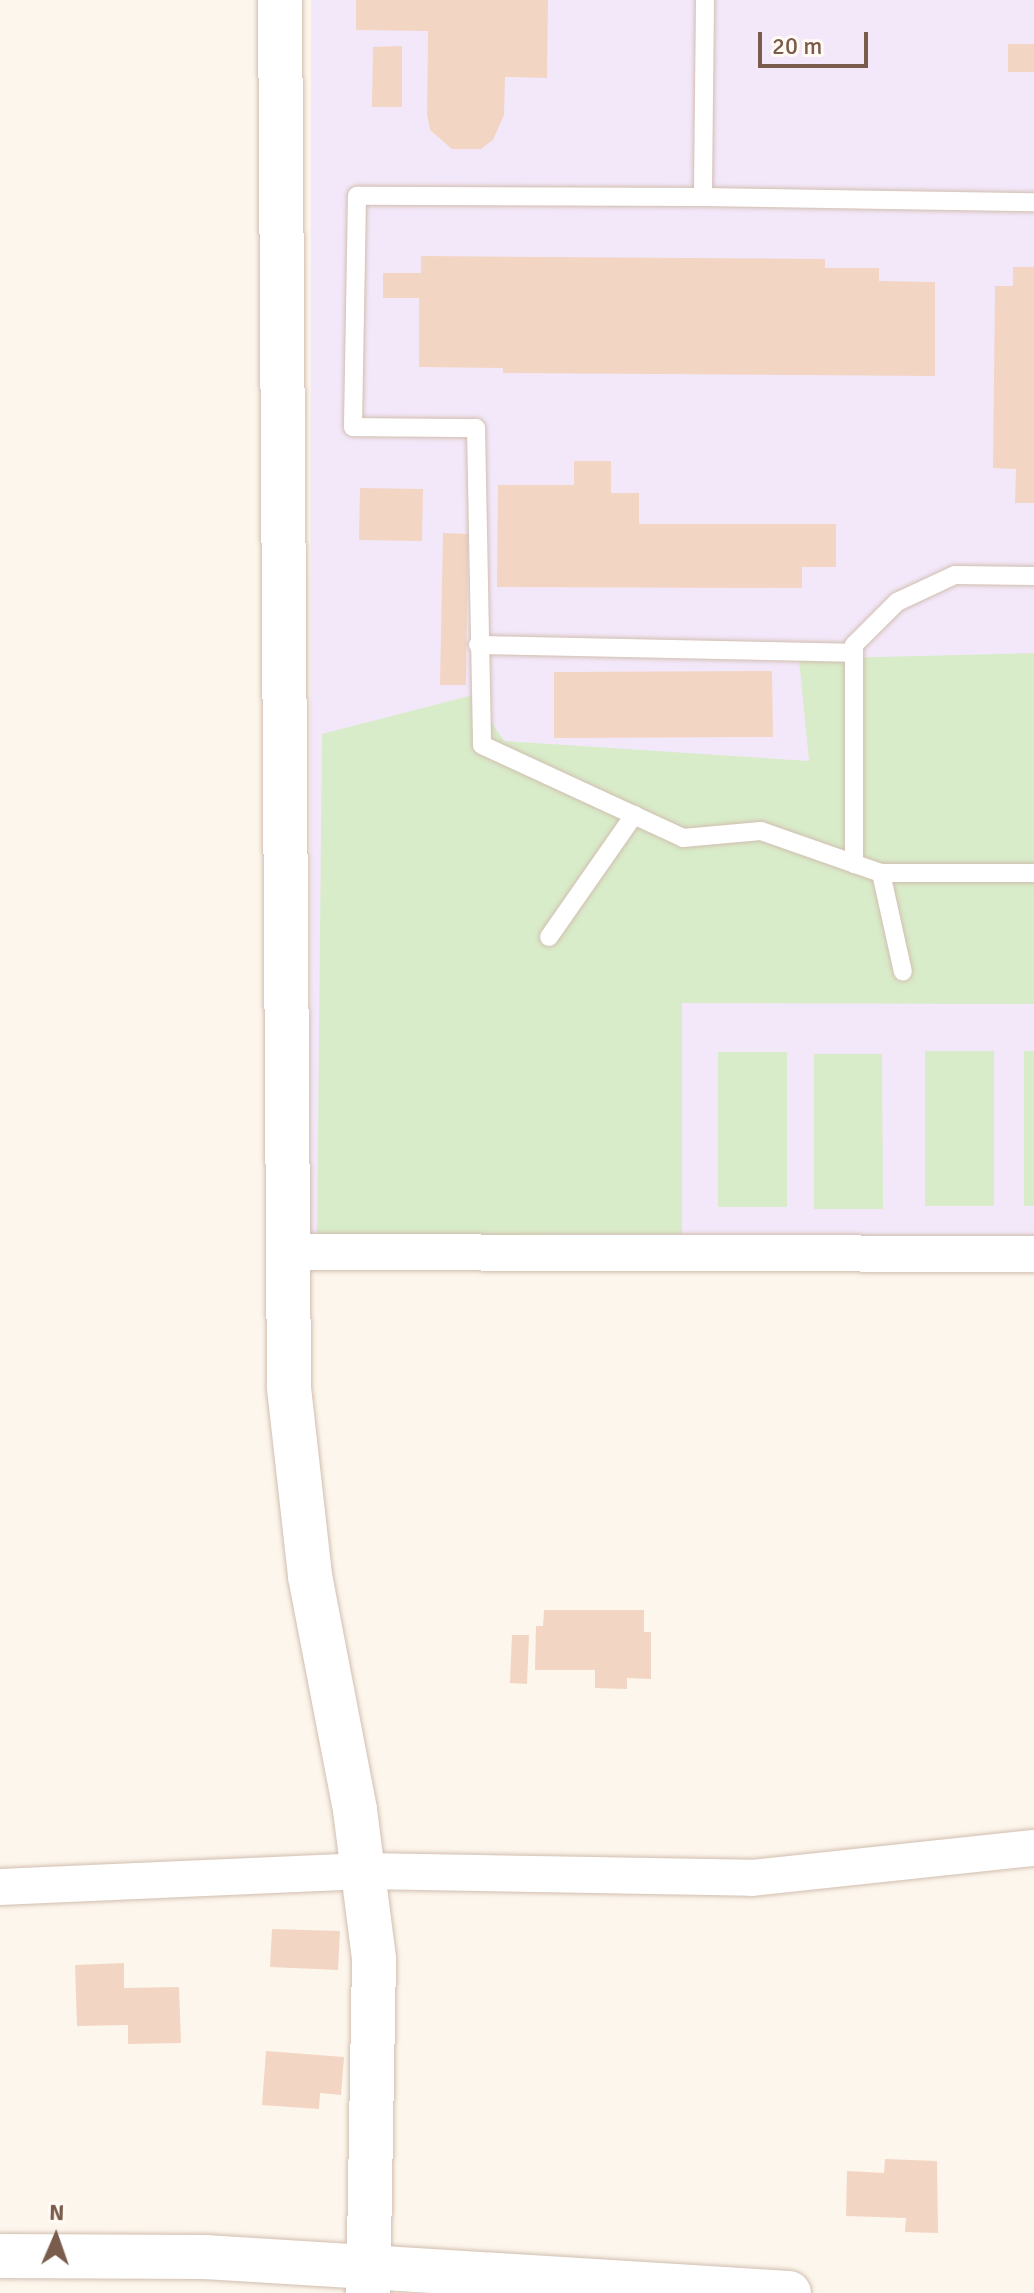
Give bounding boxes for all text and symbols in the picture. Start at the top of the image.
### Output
scale bar [762,16,872,66]
text: 20 m [772,31,822,61]
north arrow [16,2197,96,2277]
text: N [49,2199,65,2226]

